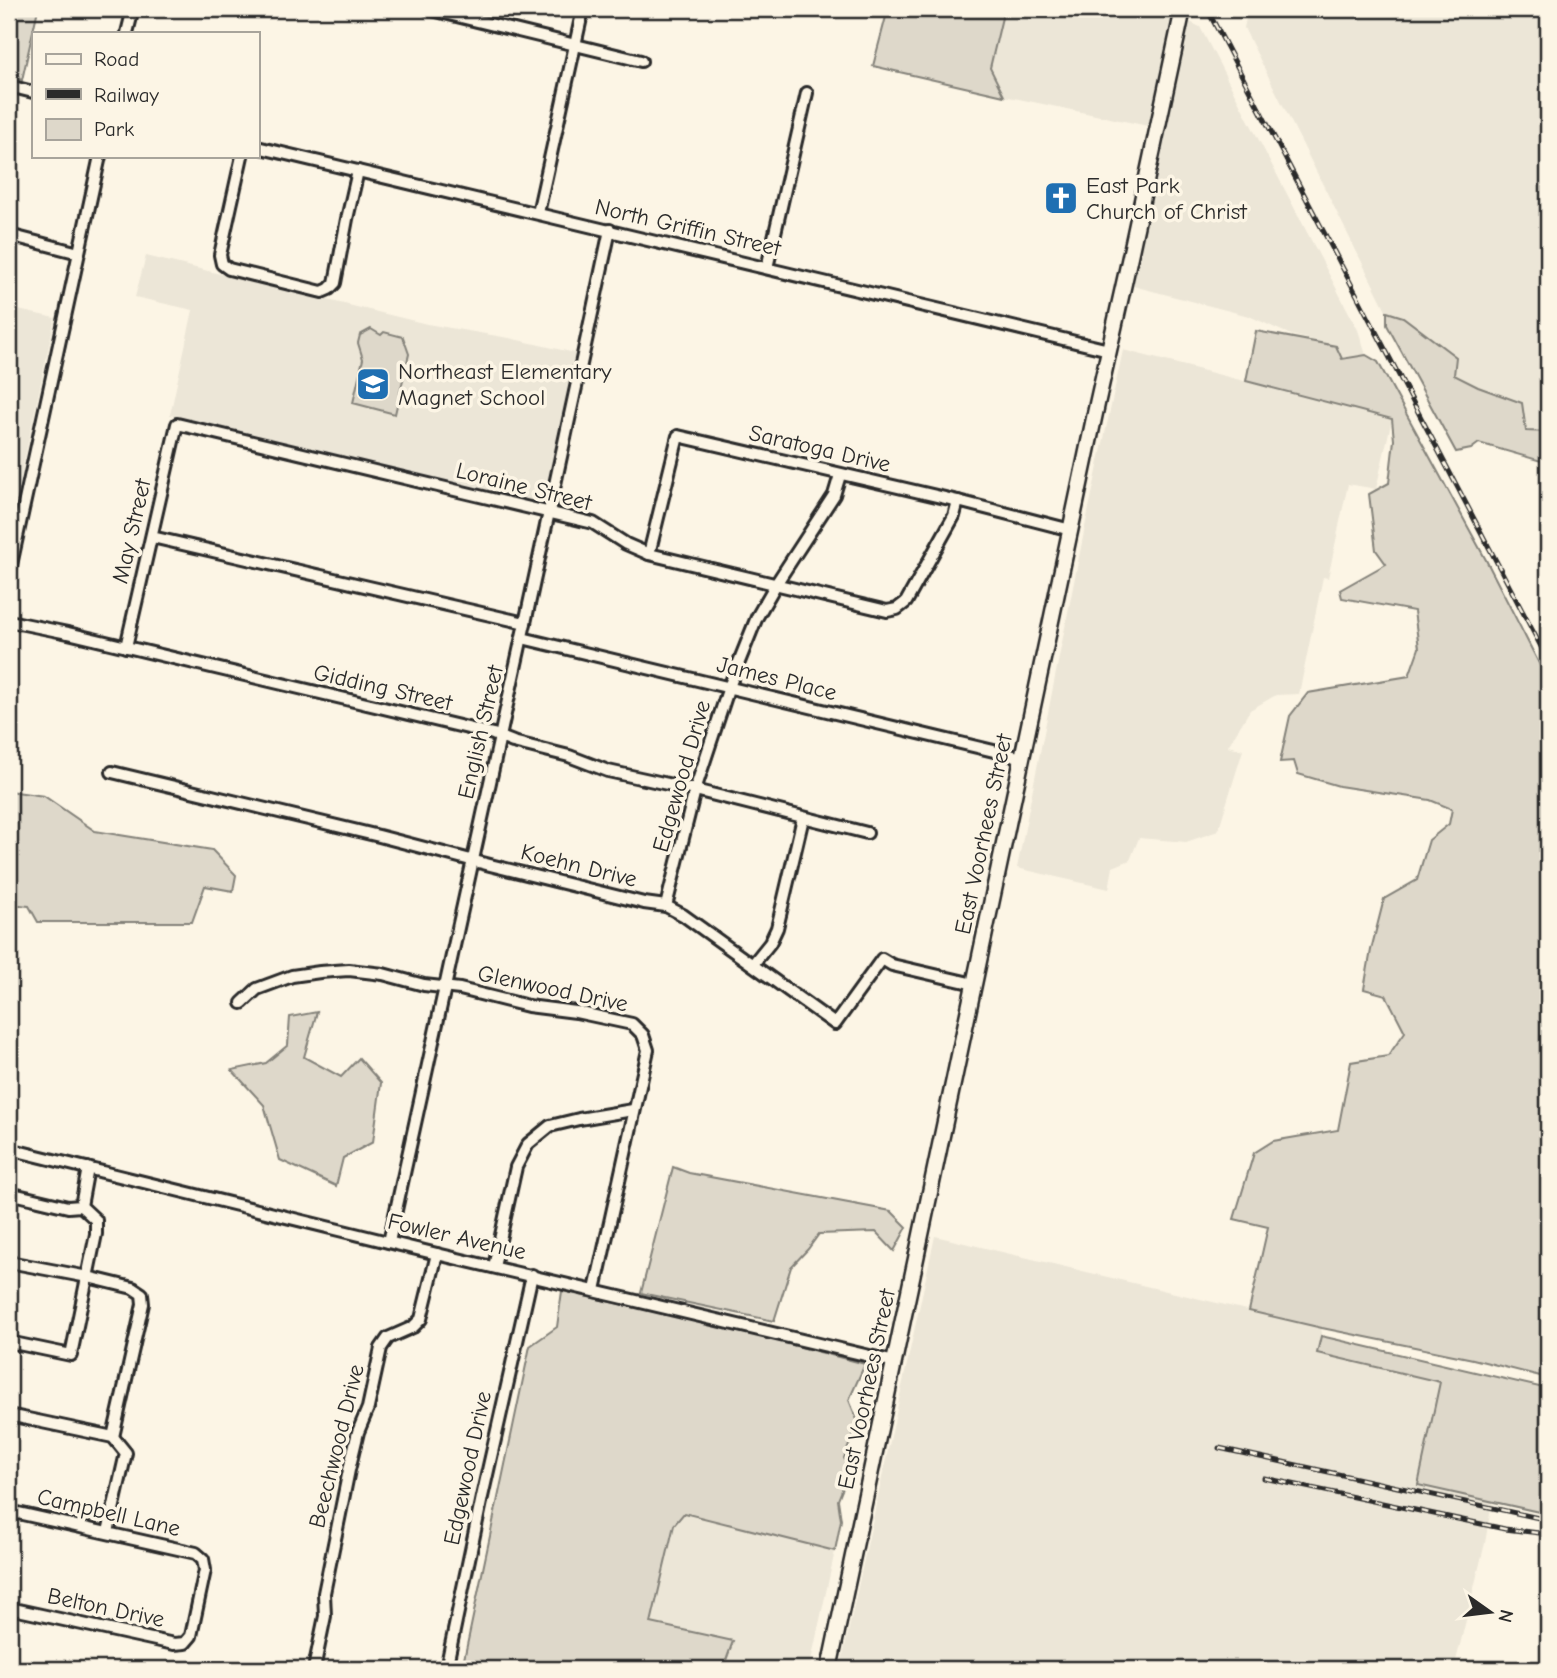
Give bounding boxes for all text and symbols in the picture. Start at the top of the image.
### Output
legend [32,32,259,158]
text: Road [94,47,139,71]
text: Railway [94,83,159,107]
text: Park [94,117,134,141]
place label: East Park Church of Christ [1086,172,1248,225]
church icon: East Park Church of Christ [1042,179,1080,217]
street label: North Griffin Street [592,193,785,262]
place label: Northeast Elementary Magnet School [398,358,612,411]
school or university icon: Northeast Elementary Magnet School [354,365,392,403]
street label: Saratoga Drive [746,419,893,478]
street label: Loraine Street [453,457,596,517]
street label: May Street [106,475,157,586]
street label: James Place [714,651,840,706]
street label: Gidding Street [311,658,456,717]
street label: English Street [452,661,509,802]
street label: Edgewood Drive [647,697,716,855]
street label: East Voorhees Street [949,730,1018,937]
street label: Koehn Drive [518,838,640,893]
street label: Glenwood Drive [475,959,630,1018]
street label: Fowler Avenue [385,1207,529,1266]
street label: East Voorhees Street [832,1285,901,1492]
street label: Beechwood Drive [303,1361,370,1531]
street label: Edgewood Drive [438,1389,497,1548]
street label: Campbell Lane [35,1483,183,1542]
north arrow [1456,1576,1526,1646]
street label: Belton Drive [45,1582,167,1633]
text: N [1493,1607,1518,1625]

